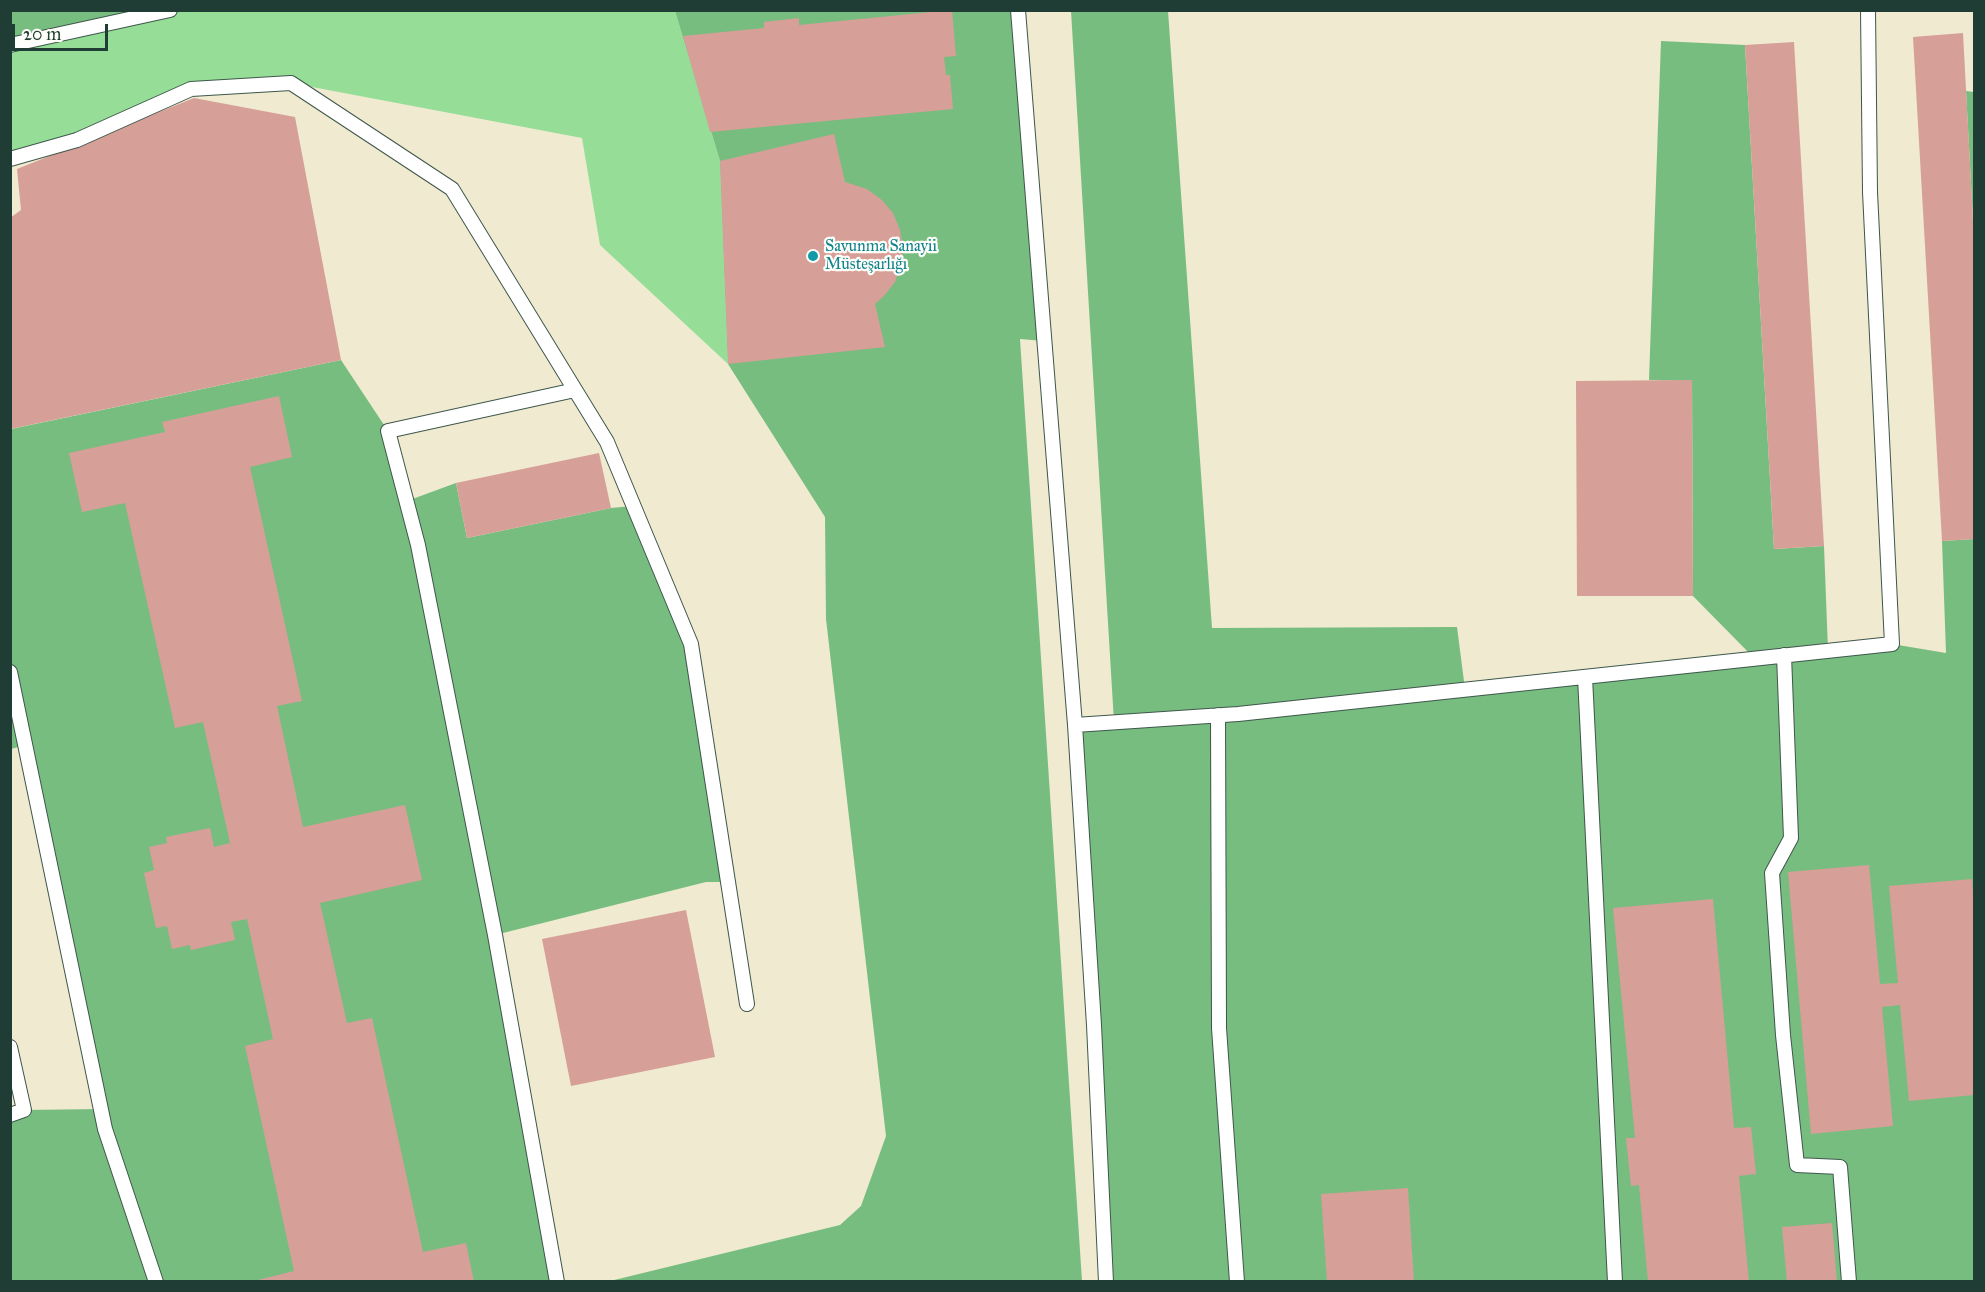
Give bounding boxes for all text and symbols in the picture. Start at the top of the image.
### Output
scale bar [15,12,111,50]
text: 20 m [23,23,61,45]
place label: Savunma Sanayii Müsteşarlığı [825,237,937,275]
marker: Savunma Sanayii Müsteşarlığı [806,249,820,263]

